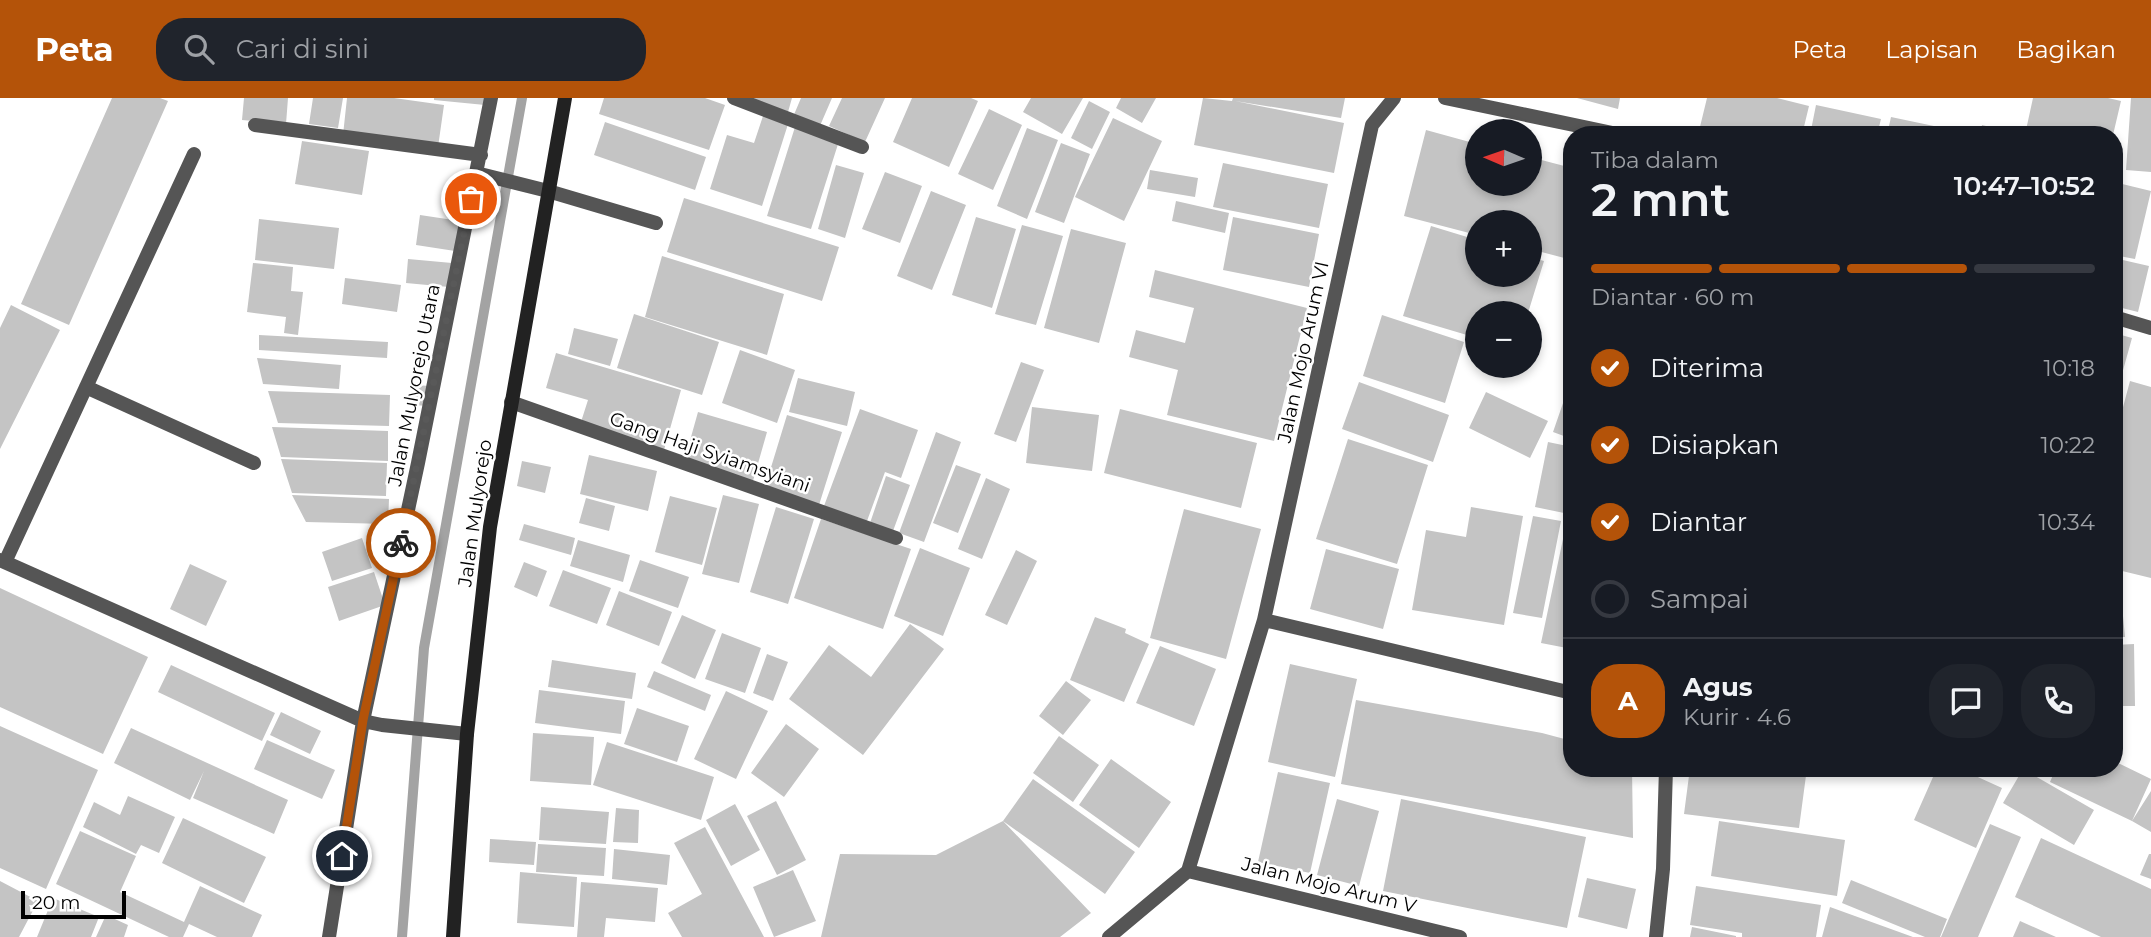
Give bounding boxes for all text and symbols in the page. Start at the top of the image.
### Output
search box [156,18,646,81]
text: Peta [35,29,114,69]
icon: search [180,30,218,68]
text: Cari di sini [236,33,369,65]
text: Peta [1792,35,1847,64]
text: Lapisan [1885,35,1978,64]
text: Bagikan [2016,35,2116,64]
north arrow [1465,119,1542,196]
map controls [1465,119,1542,378]
text: Tiba dalam [1591,146,1719,174]
pin [441,169,501,229]
text: 10:47–10:52 [1954,170,2095,202]
text: 2 mnt [1591,171,1730,228]
icon: bag [452,180,490,218]
button: + [1465,210,1542,287]
street label: Jalan Mojo Arum VI [1272,259,1333,446]
street label: Jalan Mulyorejo Utara [383,282,445,489]
text: Diantar · 60 m [1591,283,1754,311]
button: − [1465,301,1542,378]
icon: check [1591,349,1629,387]
text: Diterima [1650,352,1764,384]
text: 10:18 [2044,354,2095,382]
street label: Gang Haji Syiamsyiani [607,407,813,497]
icon: check [1591,426,1629,464]
text: Disiapkan [1650,429,1779,461]
text: 10:22 [2040,431,2095,459]
street label: Jalan Mulyorejo [453,438,497,589]
icon: check [1591,503,1629,541]
text: Diantar [1650,506,1747,538]
courier [366,508,436,578]
text: 10:34 [2038,508,2095,536]
icon: bike [382,524,420,562]
text: Sampai [1650,583,1749,615]
button: chat [1929,664,2003,738]
button: phone [2021,664,2095,738]
text: Agus [1683,671,1753,703]
text: A [1618,685,1638,717]
text: Kurir · 4.6 [1683,703,1791,731]
pin [312,826,372,886]
icon: home [323,837,361,875]
street label: Jalan Mojo Arum V [1238,852,1420,918]
scale bar [21,888,126,920]
text: 20 m [32,891,80,914]

